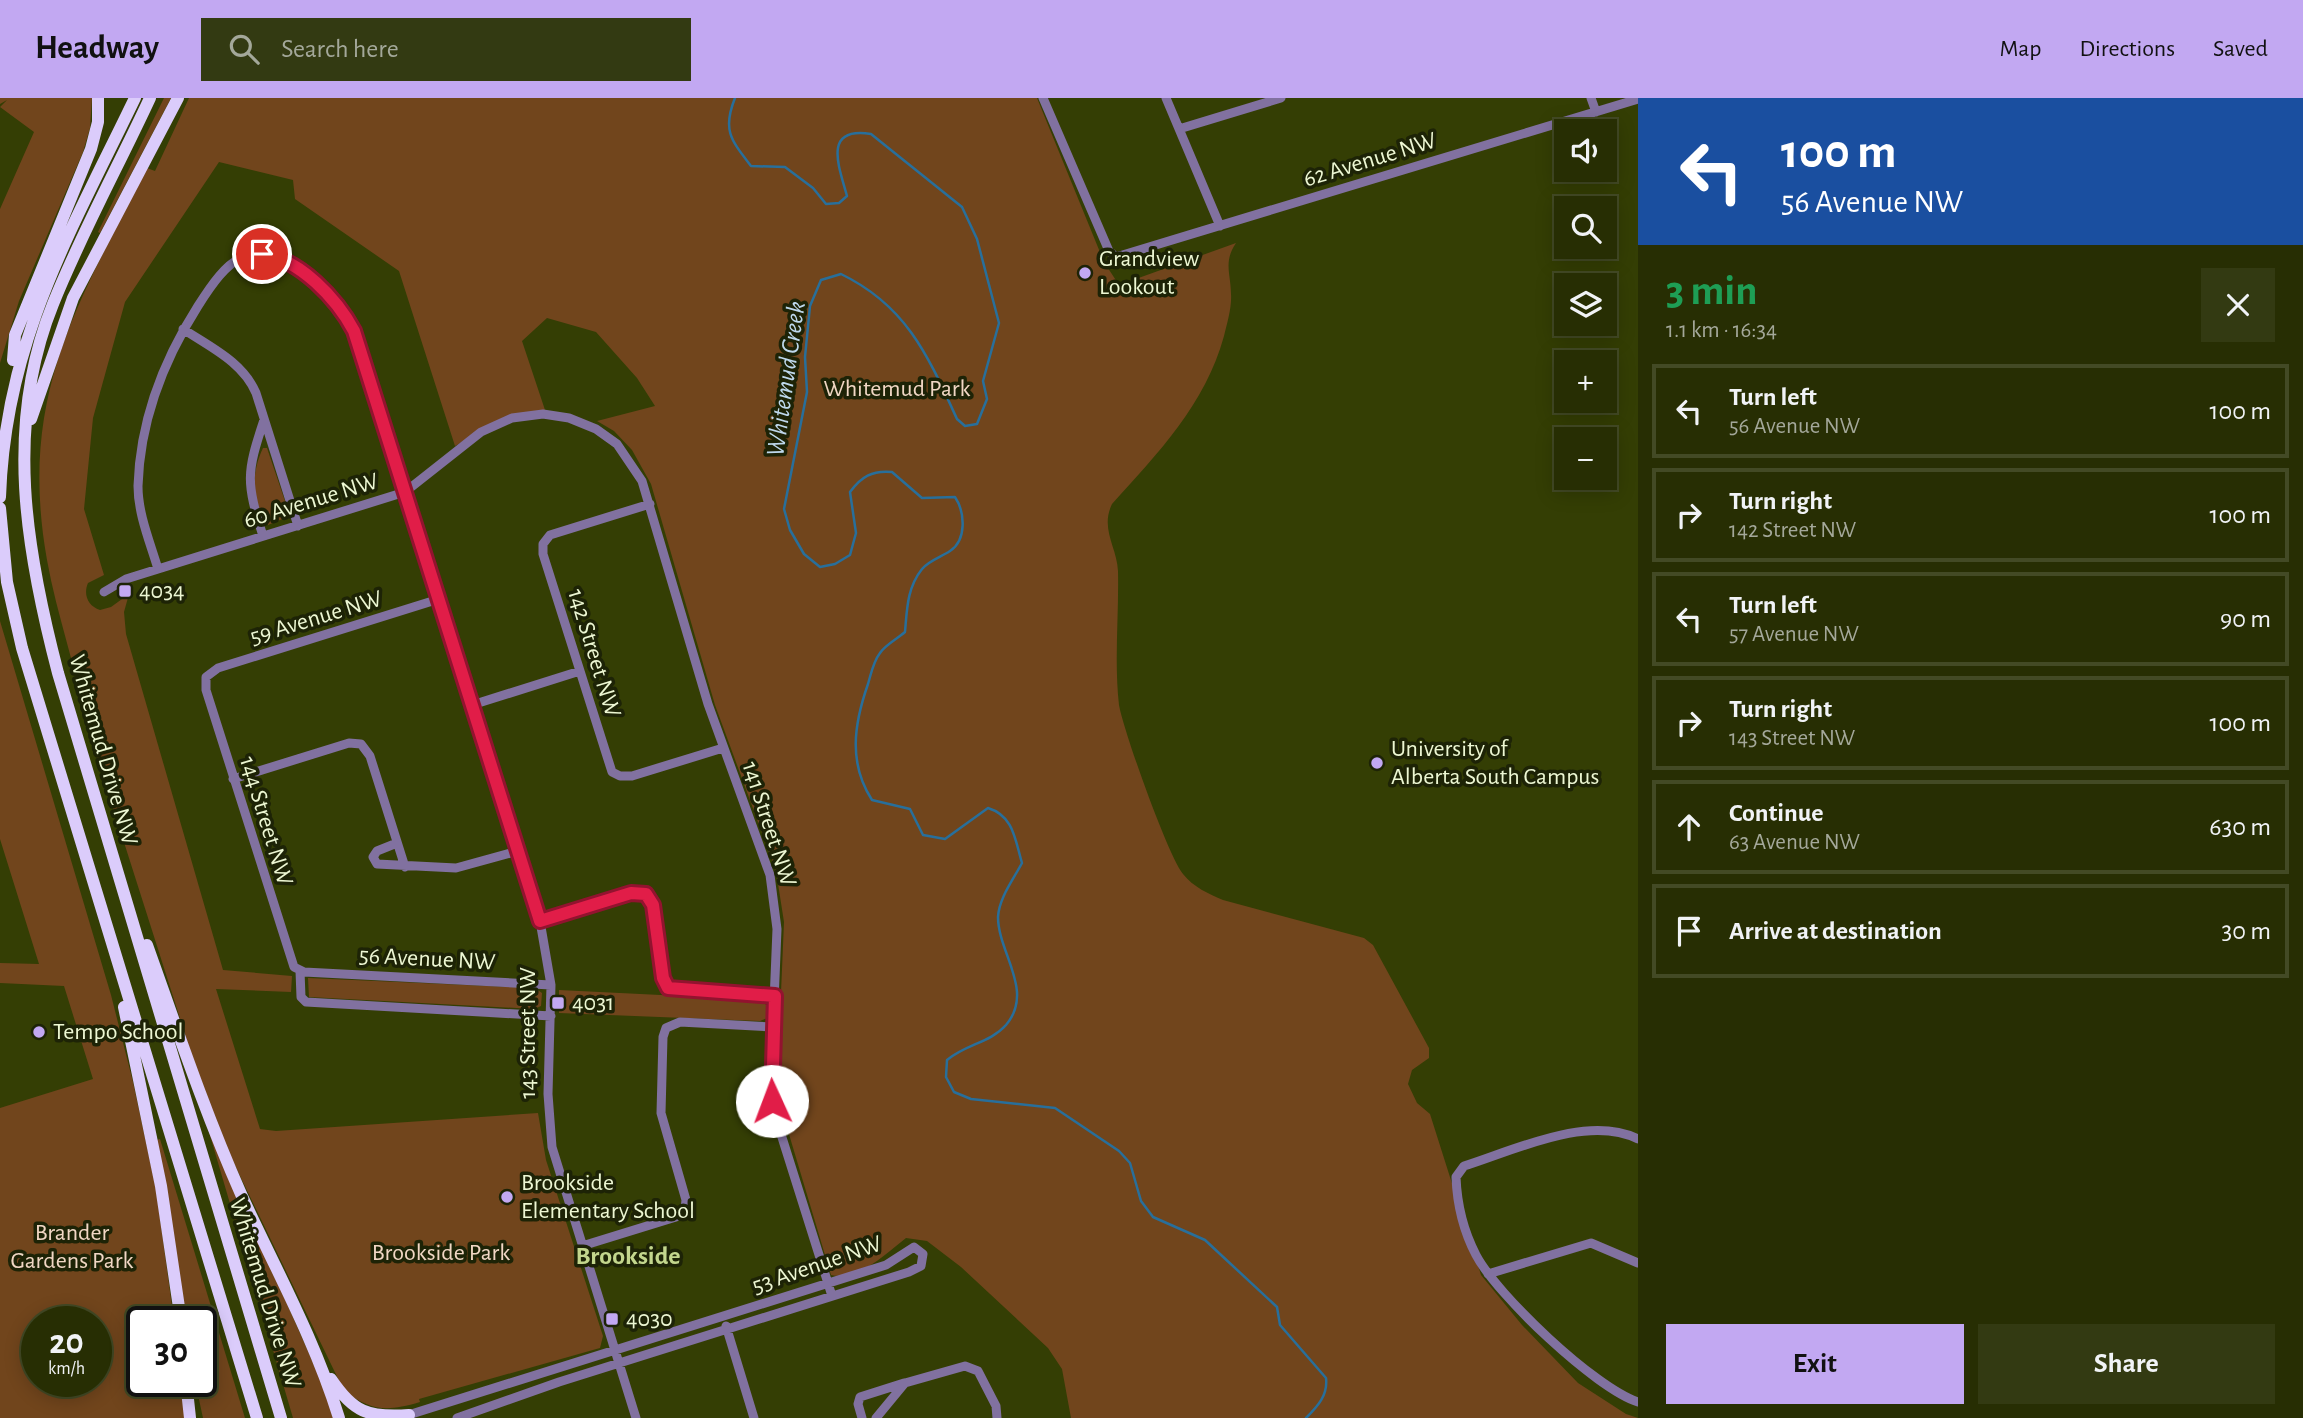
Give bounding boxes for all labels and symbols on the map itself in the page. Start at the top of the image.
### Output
street label: 62 Avenue NW [1301,128,1440,192]
pin [232,224,292,284]
place label: Grandview Lookout [1099,247,1199,299]
marker: Grandview Lookout [1077,265,1093,281]
water label: Whitemud Creek [762,300,810,458]
park label: Whitemud Park [823,377,971,401]
street label: 60 Avenue NW [241,469,382,533]
place label: 4034 [139,579,185,603]
marker: 4034 [117,583,133,599]
street label: 59 Avenue NW [247,586,385,649]
street label: 142 Street NW [563,586,625,720]
street label: Whitemud Drive NW [64,652,142,849]
place label: University of Alberta South Campus [1391,737,1600,789]
street label: 144 Street NW [235,754,297,889]
marker: University of Alberta South Campus [1369,755,1385,771]
street label: 141 Street NW [738,759,801,890]
street label: 56 Avenue NW [358,943,496,975]
street label: 143 Street NW [516,967,540,1099]
place label: 4031 [572,991,614,1015]
marker: 4031 [550,995,566,1011]
place label: Tempo School [53,1020,183,1044]
marker: Tempo School [31,1024,47,1040]
position arrow [735,1064,809,1138]
place label: Brookside Elementary School [521,1171,695,1223]
marker: Brookside Elementary School [499,1189,515,1205]
street label: Whitemud Drive NW [225,1195,305,1391]
park label: Brander Gardens Park [11,1221,133,1273]
street label: 53 Avenue NW [749,1231,885,1298]
park label: Brookside Park [372,1241,510,1265]
district label: Brookside [575,1243,681,1269]
speed limit sign: 30 [126,1306,217,1397]
place label: 4030 [626,1307,673,1331]
marker: 4030 [604,1311,620,1327]

